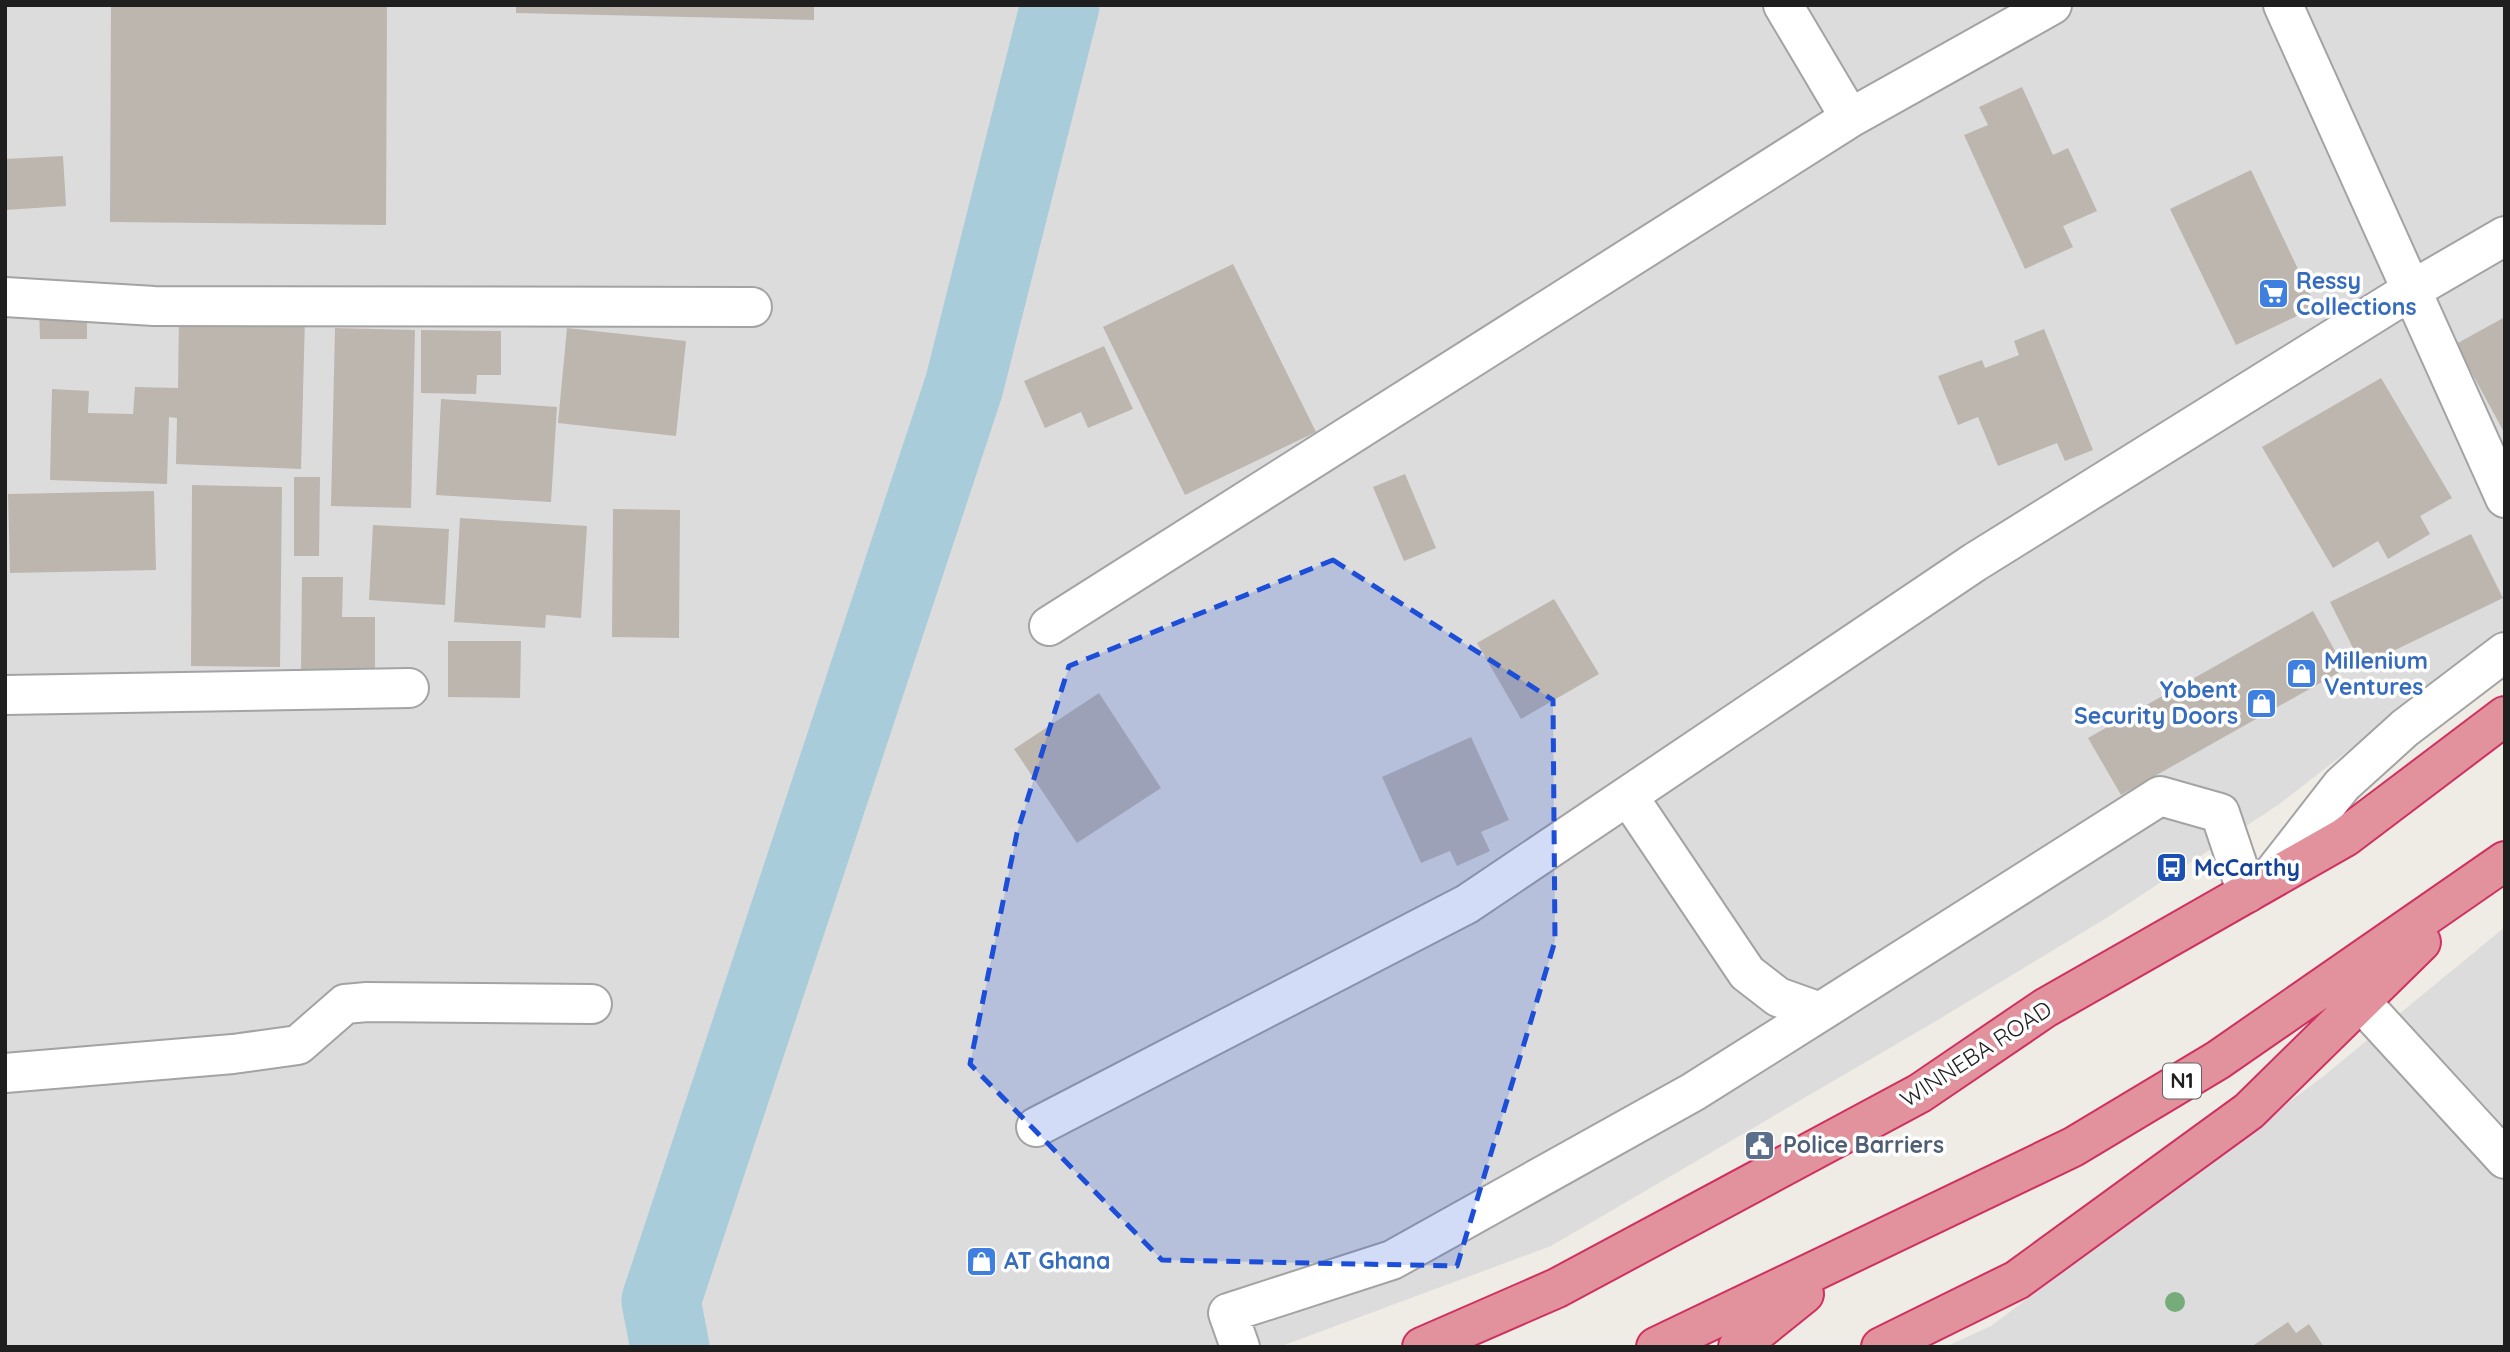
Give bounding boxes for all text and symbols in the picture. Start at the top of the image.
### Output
place label: Ressy Collections [2296,266,2416,321]
supermarket icon: Ressy Collections [2256,277,2290,311]
place label: Millenium Ventures [2324,646,2428,701]
shop icon: Millenium Ventures [2284,657,2318,691]
place label: Yobent Security Doors [2074,675,2238,730]
shop icon: Yobent Security Doors [2244,686,2278,720]
bus stop icon: McCarthy [2154,851,2188,885]
place label: McCarthy [2194,853,2300,882]
street label: WINNEBA ROAD [1895,994,2057,1113]
road number: N1 [2163,1064,2201,1098]
public building icon: Police Barriers [1743,1128,1777,1162]
place label: Police Barriers [1783,1130,1944,1159]
shop icon: AT Ghana [964,1244,998,1278]
place label: AT Ghana [1004,1246,1110,1275]

